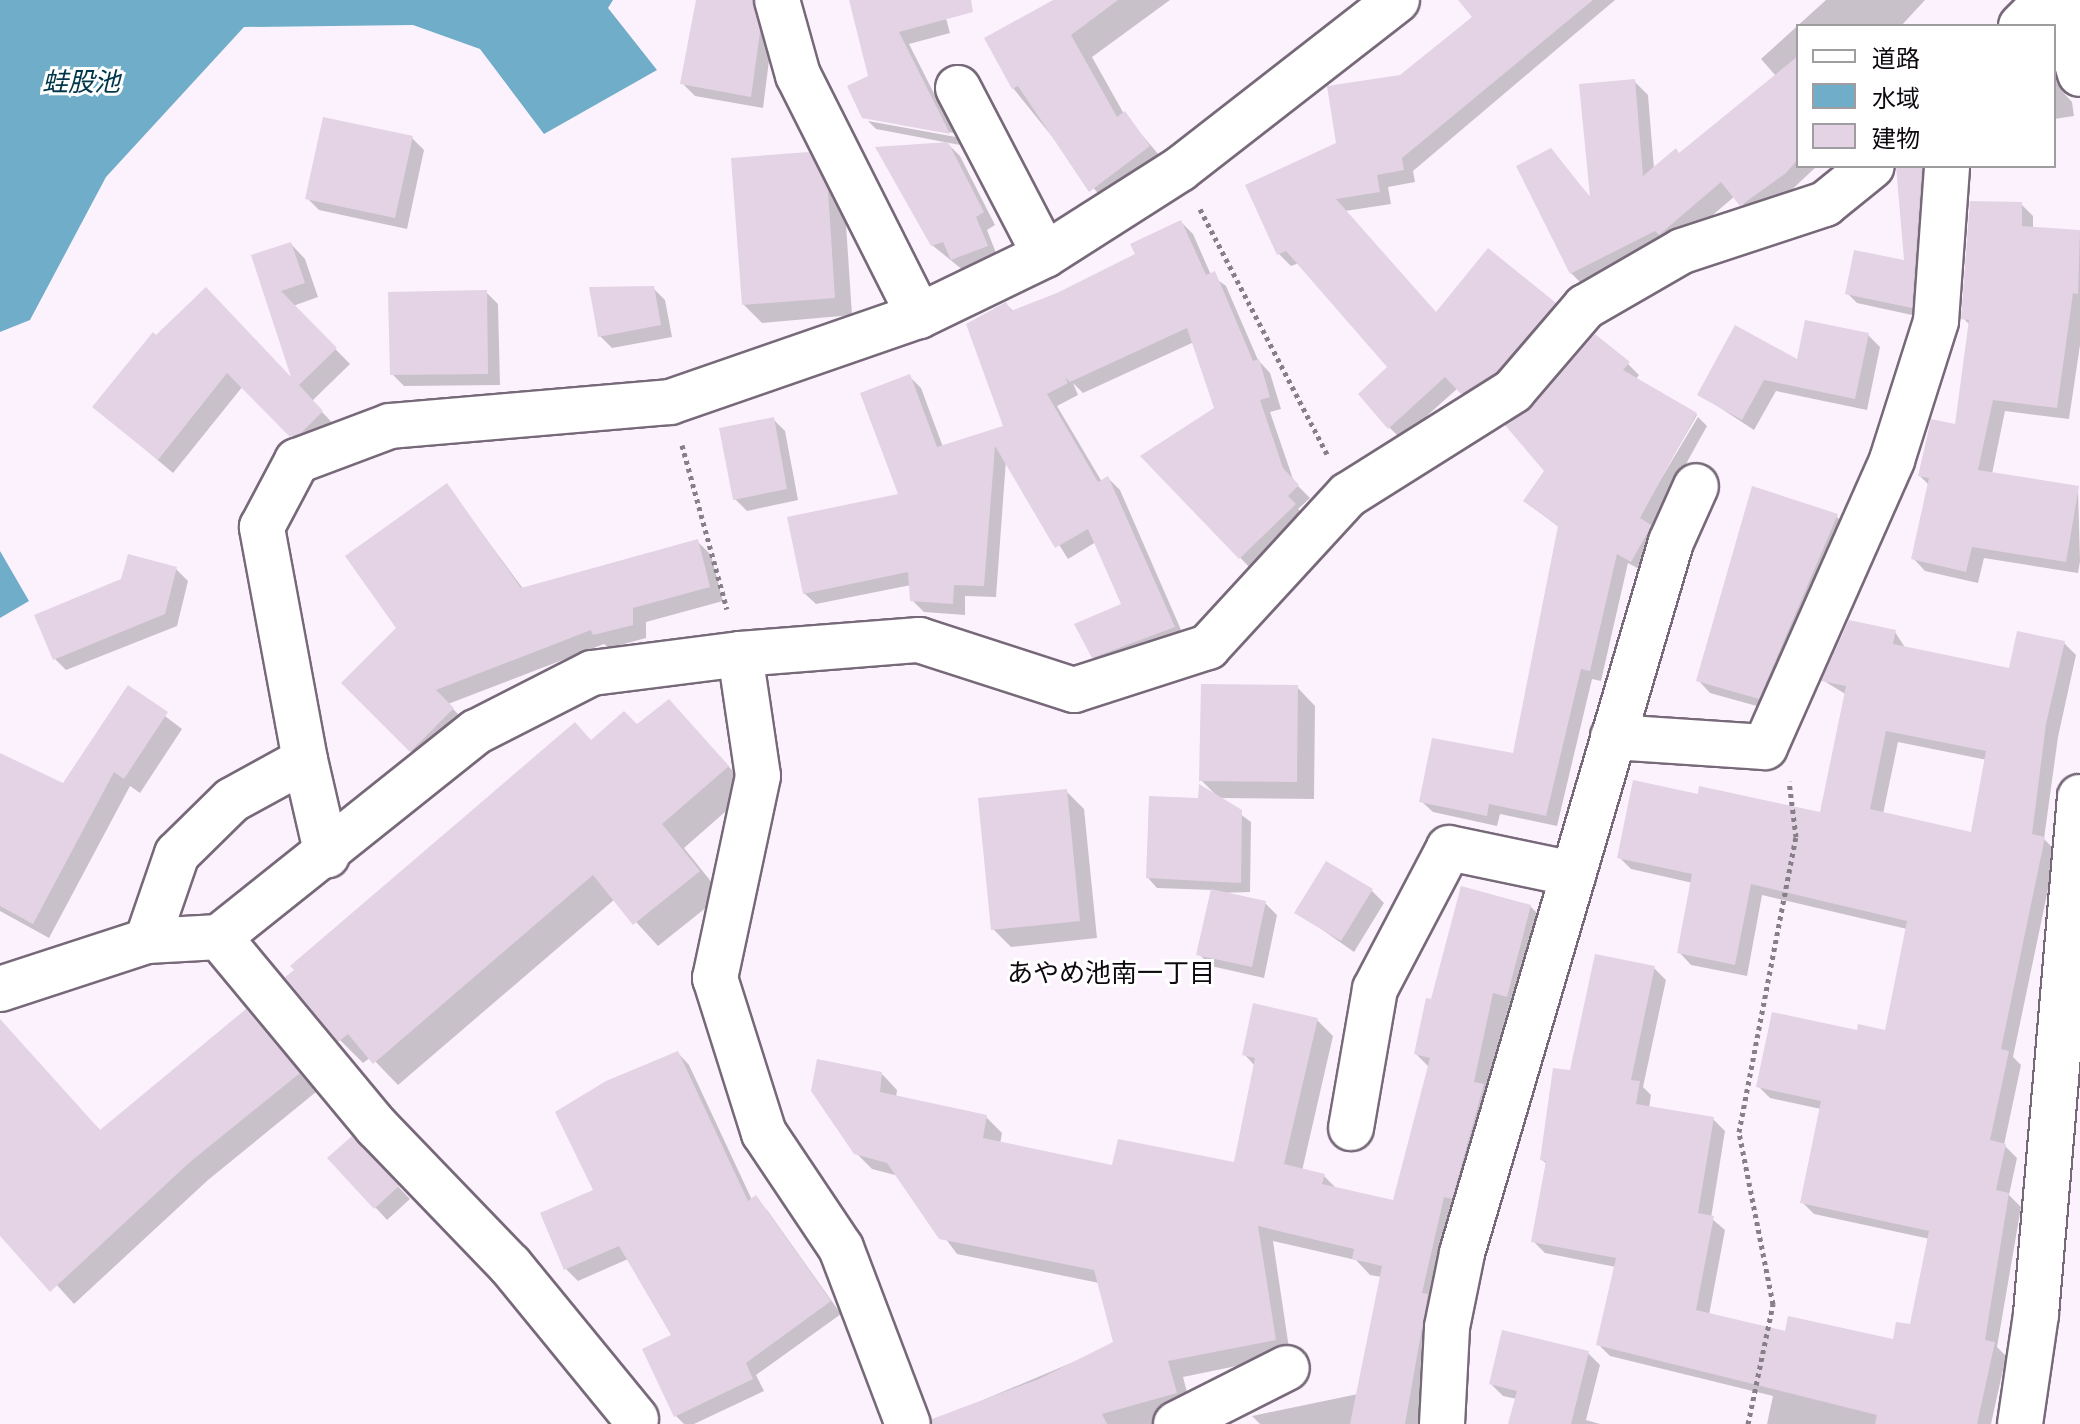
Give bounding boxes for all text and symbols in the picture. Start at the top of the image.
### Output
legend [1796,24,2056,168]
text: 道路 [1872,45,1920,73]
water label: 蛙股池 [42,67,120,99]
text: 水域 [1872,85,1920,113]
text: 建物 [1872,125,1920,153]
district label: あやめ池南一丁目 [1007,958,1215,990]

